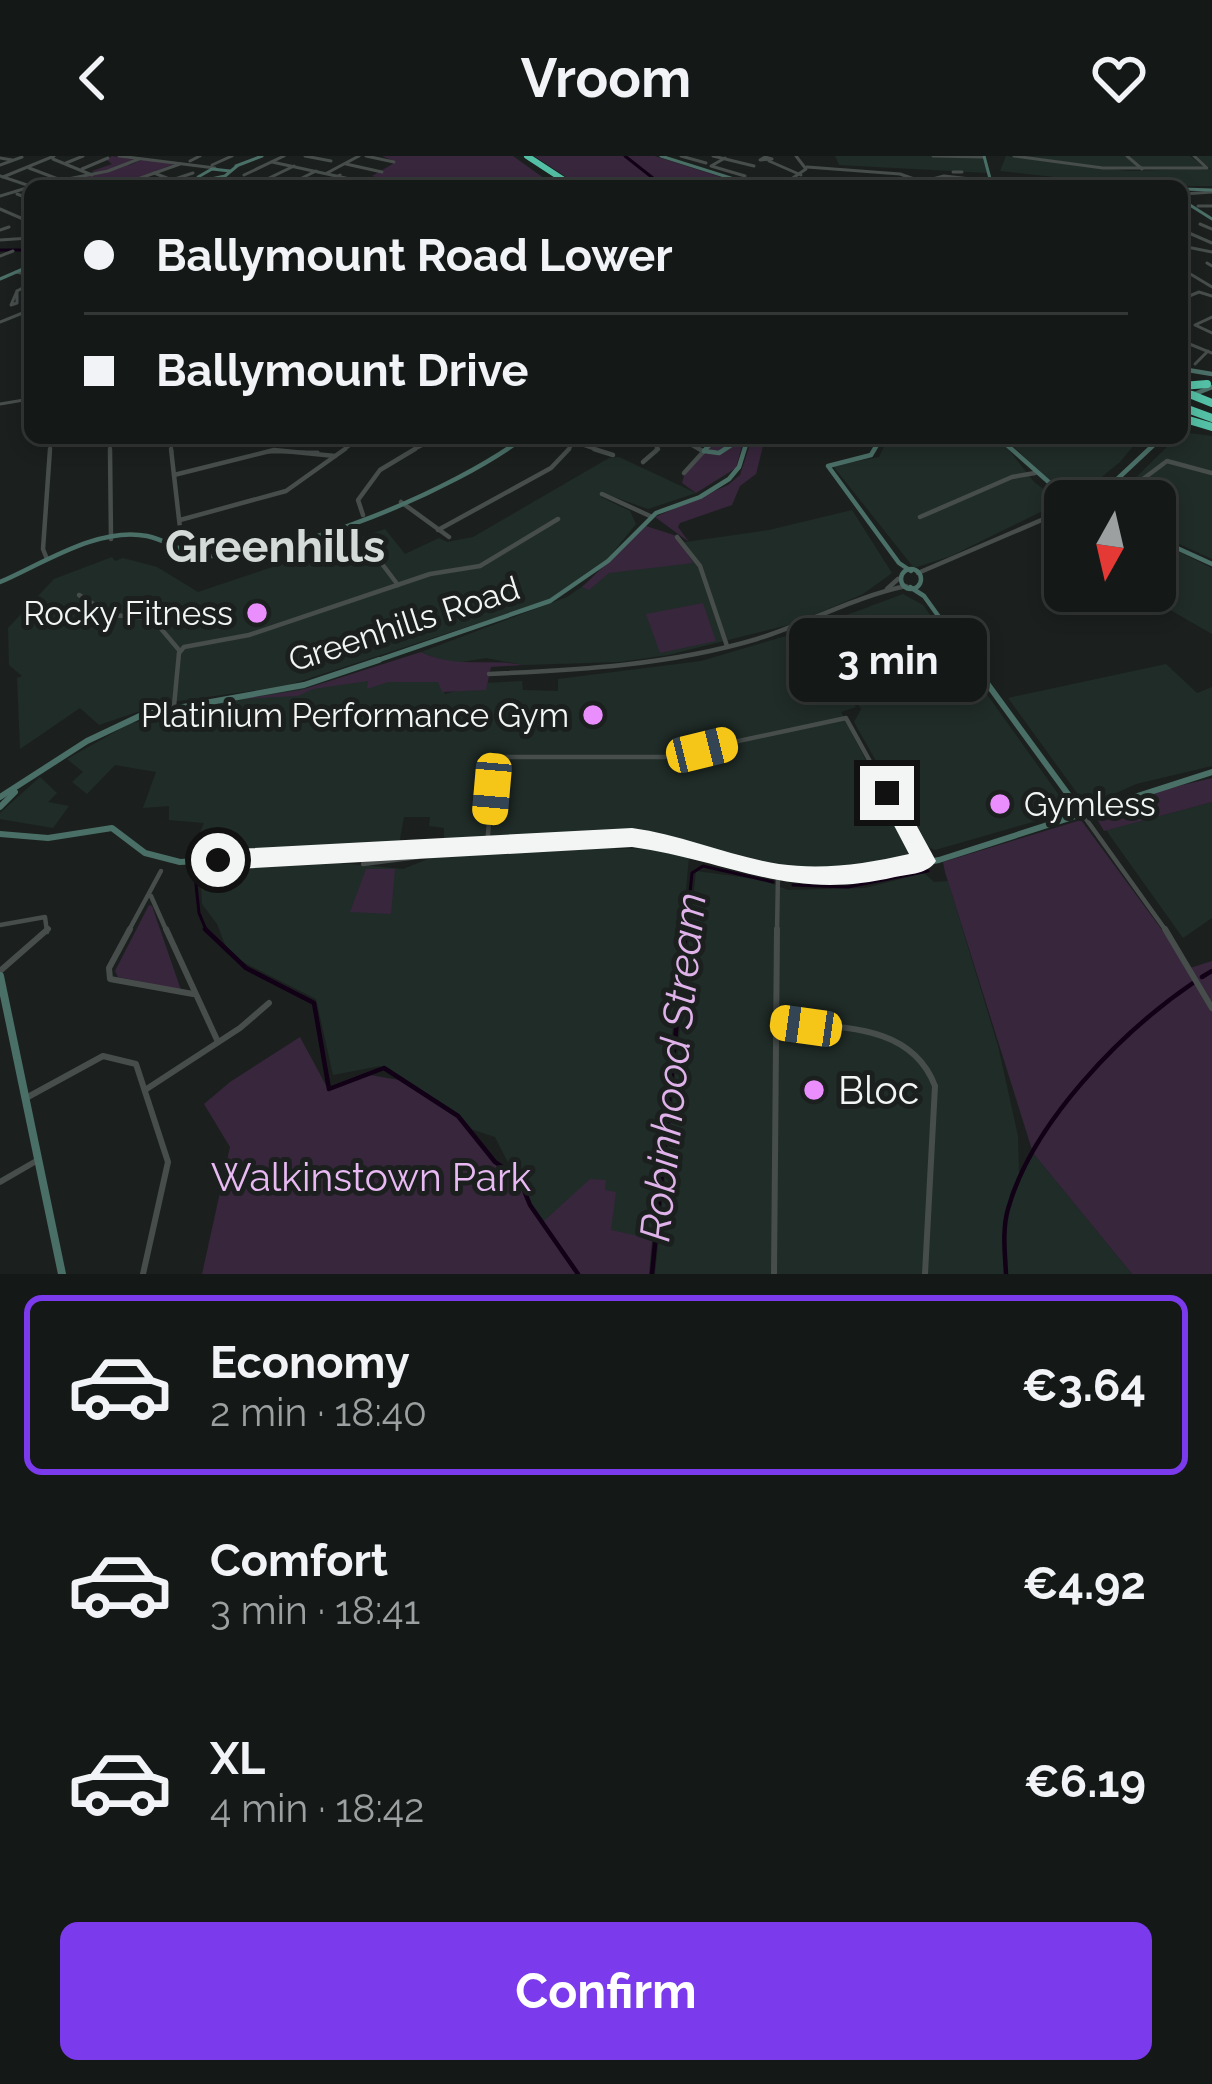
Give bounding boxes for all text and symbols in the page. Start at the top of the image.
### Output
icon: back [60,45,126,111]
icon: heart [1086,45,1152,111]
text: Vroom [521,46,691,110]
text: Ballymount Road Lower [156,229,673,282]
text: Ballymount Drive [156,344,529,397]
north arrow [1044,480,1176,612]
map controls [1044,480,1176,612]
district label: Greenhills [165,520,385,573]
street label: Greenhills Road [284,568,524,680]
place label: Rocky Fitness [23,594,233,633]
marker: Rocky Fitness [244,600,270,626]
callout: 3 min [788,619,986,703]
text: 3 min [838,637,938,683]
place label: Platinium Performance Gym [141,696,569,735]
marker: Platinium Performance Gym [580,702,606,728]
car [663,724,741,776]
car [471,752,513,826]
route end [860,766,914,820]
place label: Gymless [1024,785,1156,824]
marker: Gymless [987,791,1013,817]
route start [191,833,245,887]
water label: Robinhood Stream [630,890,716,1244]
car [768,1003,844,1049]
place label: Bloc [838,1067,919,1113]
marker: Bloc [801,1077,827,1103]
park label: Walkinstown Park [211,1154,532,1200]
icon: car [66,1331,174,1439]
text: Economy [210,1336,410,1389]
text: €3.64 [1022,1359,1146,1412]
text: 2 min · 18:40 [210,1389,427,1435]
icon: car [66,1529,174,1637]
text: Comfort [210,1534,388,1587]
text: €4.92 [1022,1557,1146,1610]
text: 3 min · 18:41 [210,1587,420,1633]
icon: car [66,1727,174,1835]
text: XL [210,1732,265,1785]
text: €6.19 [1024,1755,1146,1808]
text: 4 min · 18:42 [210,1785,424,1831]
button: Confirm [60,1922,1152,2060]

